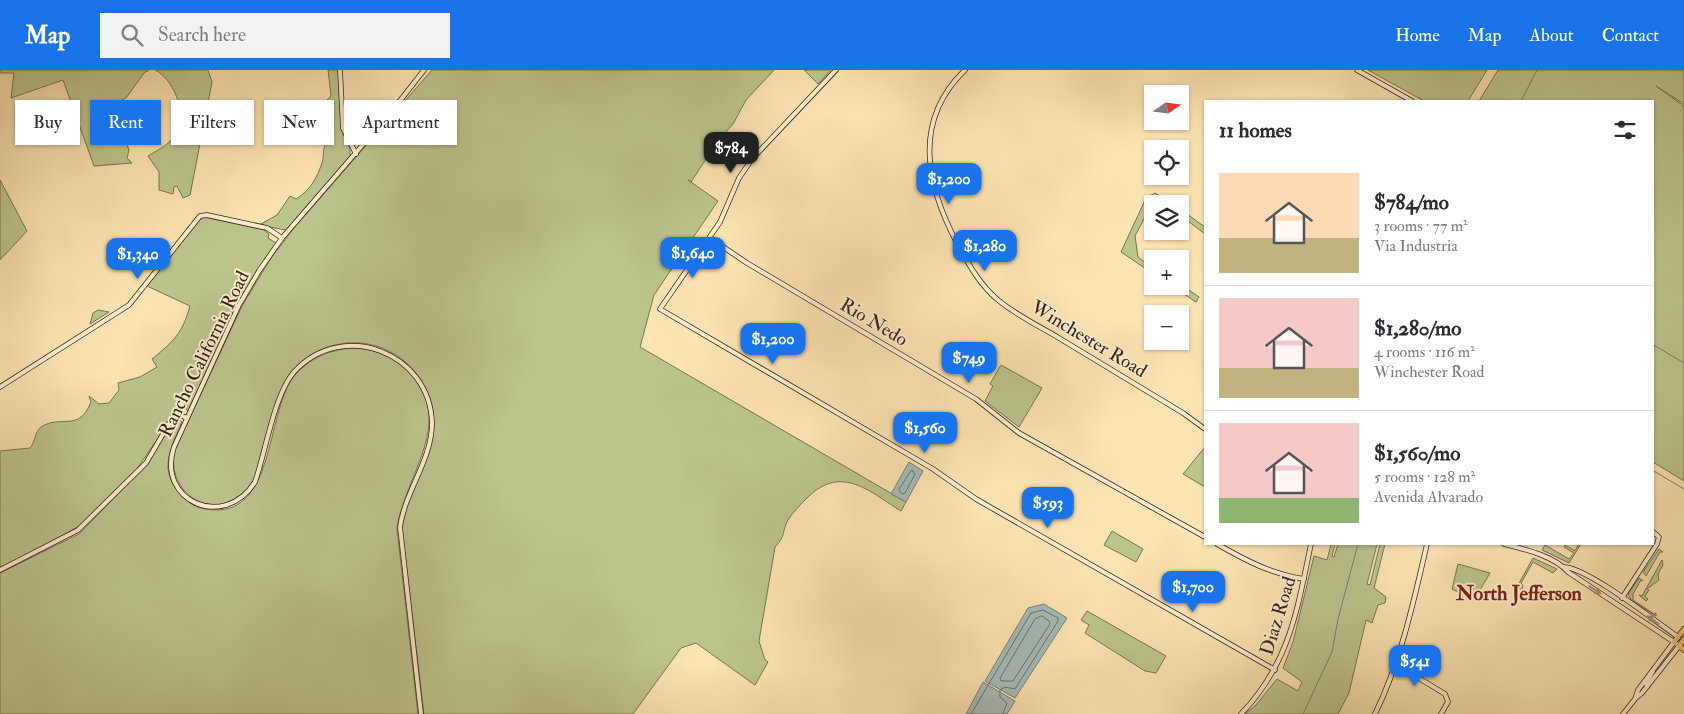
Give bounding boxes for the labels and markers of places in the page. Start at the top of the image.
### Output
pin: $784 [701,132,761,174]
pin: $1,200 [908,162,990,205]
pin: $1,280 [944,230,1026,272]
pin: $1,640 [652,236,734,279]
pin: $1,340 [97,238,179,280]
pin: $1,200 [732,322,814,365]
pin: $749 [939,342,999,384]
pin: $1,560 [884,412,966,454]
pin: $593 [1018,486,1078,529]
pin: $1,700 [1152,570,1234,613]
pin: $541 [1385,644,1445,687]

